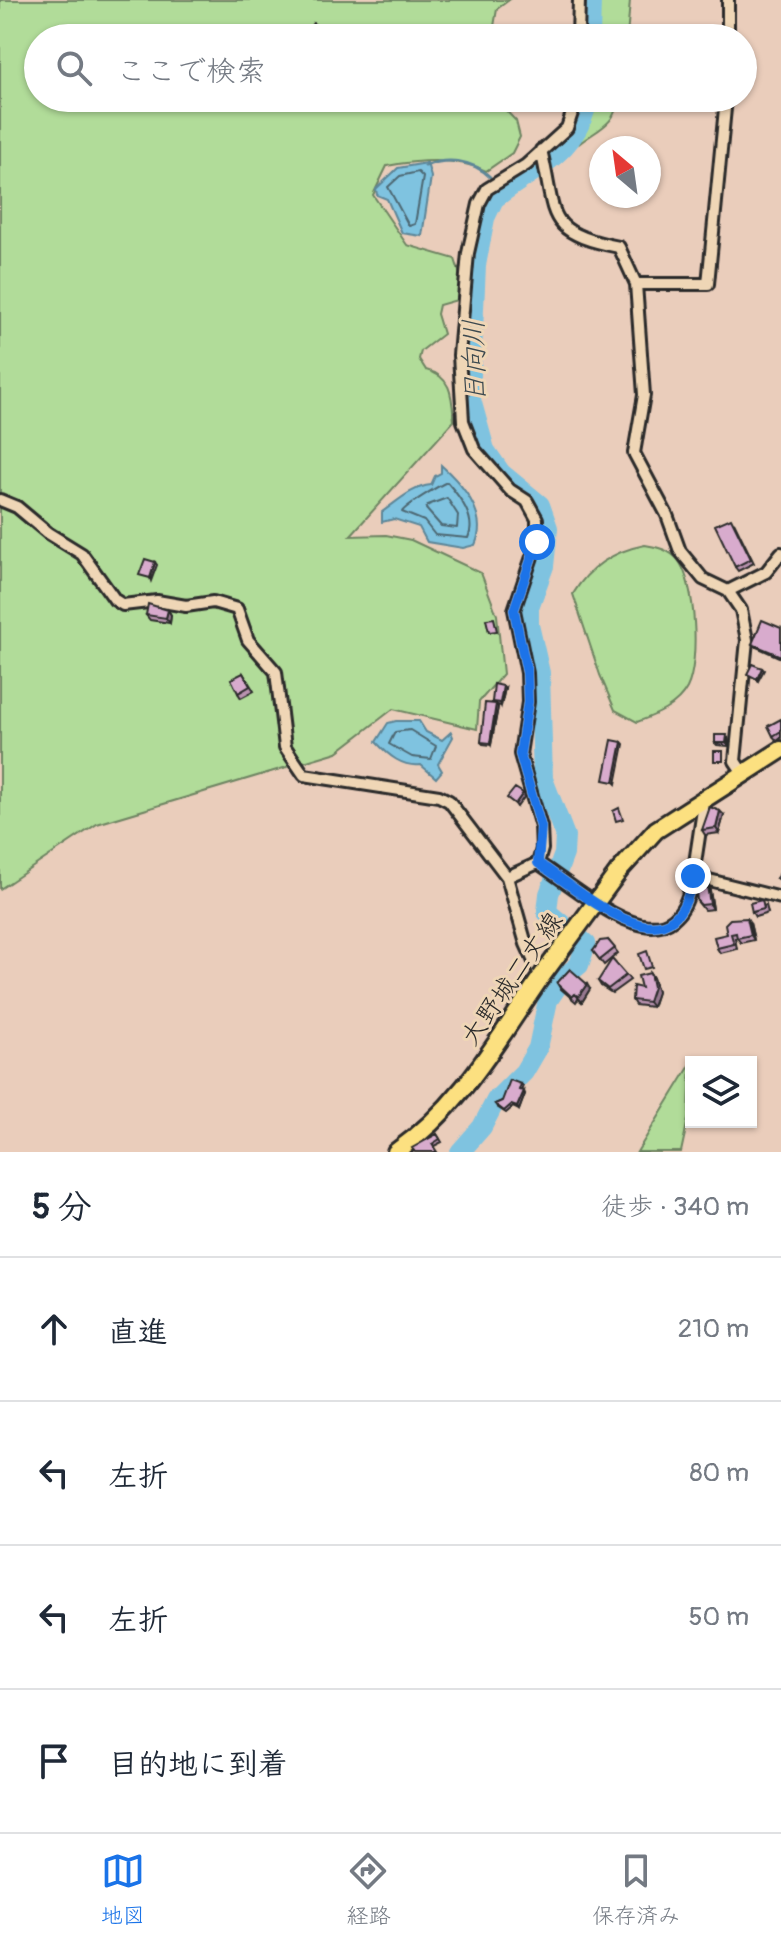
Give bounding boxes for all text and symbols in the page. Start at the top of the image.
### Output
search box [24,24,757,112]
icon: search [52,46,96,90]
text: ここで検索 [116,53,266,90]
north arrow [589,136,661,208]
water label: 日向川 [457,319,493,403]
route start [519,524,555,560]
route end [675,858,711,894]
street label: 大野城二丈線 [454,906,570,1052]
map controls [685,1056,757,1128]
button: layers [685,1056,757,1128]
text: 5 分 [32,1186,92,1229]
text: 徒歩 · 340 m [601,1191,749,1223]
icon: ahead [32,1307,76,1351]
text: 210 m [678,1313,749,1345]
text: 直進 [108,1314,168,1351]
icon: left [32,1451,76,1495]
text: 80 m [689,1457,749,1489]
text: 左折 [108,1458,168,1495]
icon: left [32,1595,76,1639]
text: 50 m [688,1601,749,1633]
text: 左折 [108,1602,168,1639]
icon: arrive [32,1739,76,1783]
text: 目的地に到着 [108,1746,288,1783]
tab: 地図 [101,1849,145,1930]
tab: 経路 [346,1849,390,1930]
tab: 保存済み [592,1849,680,1930]

